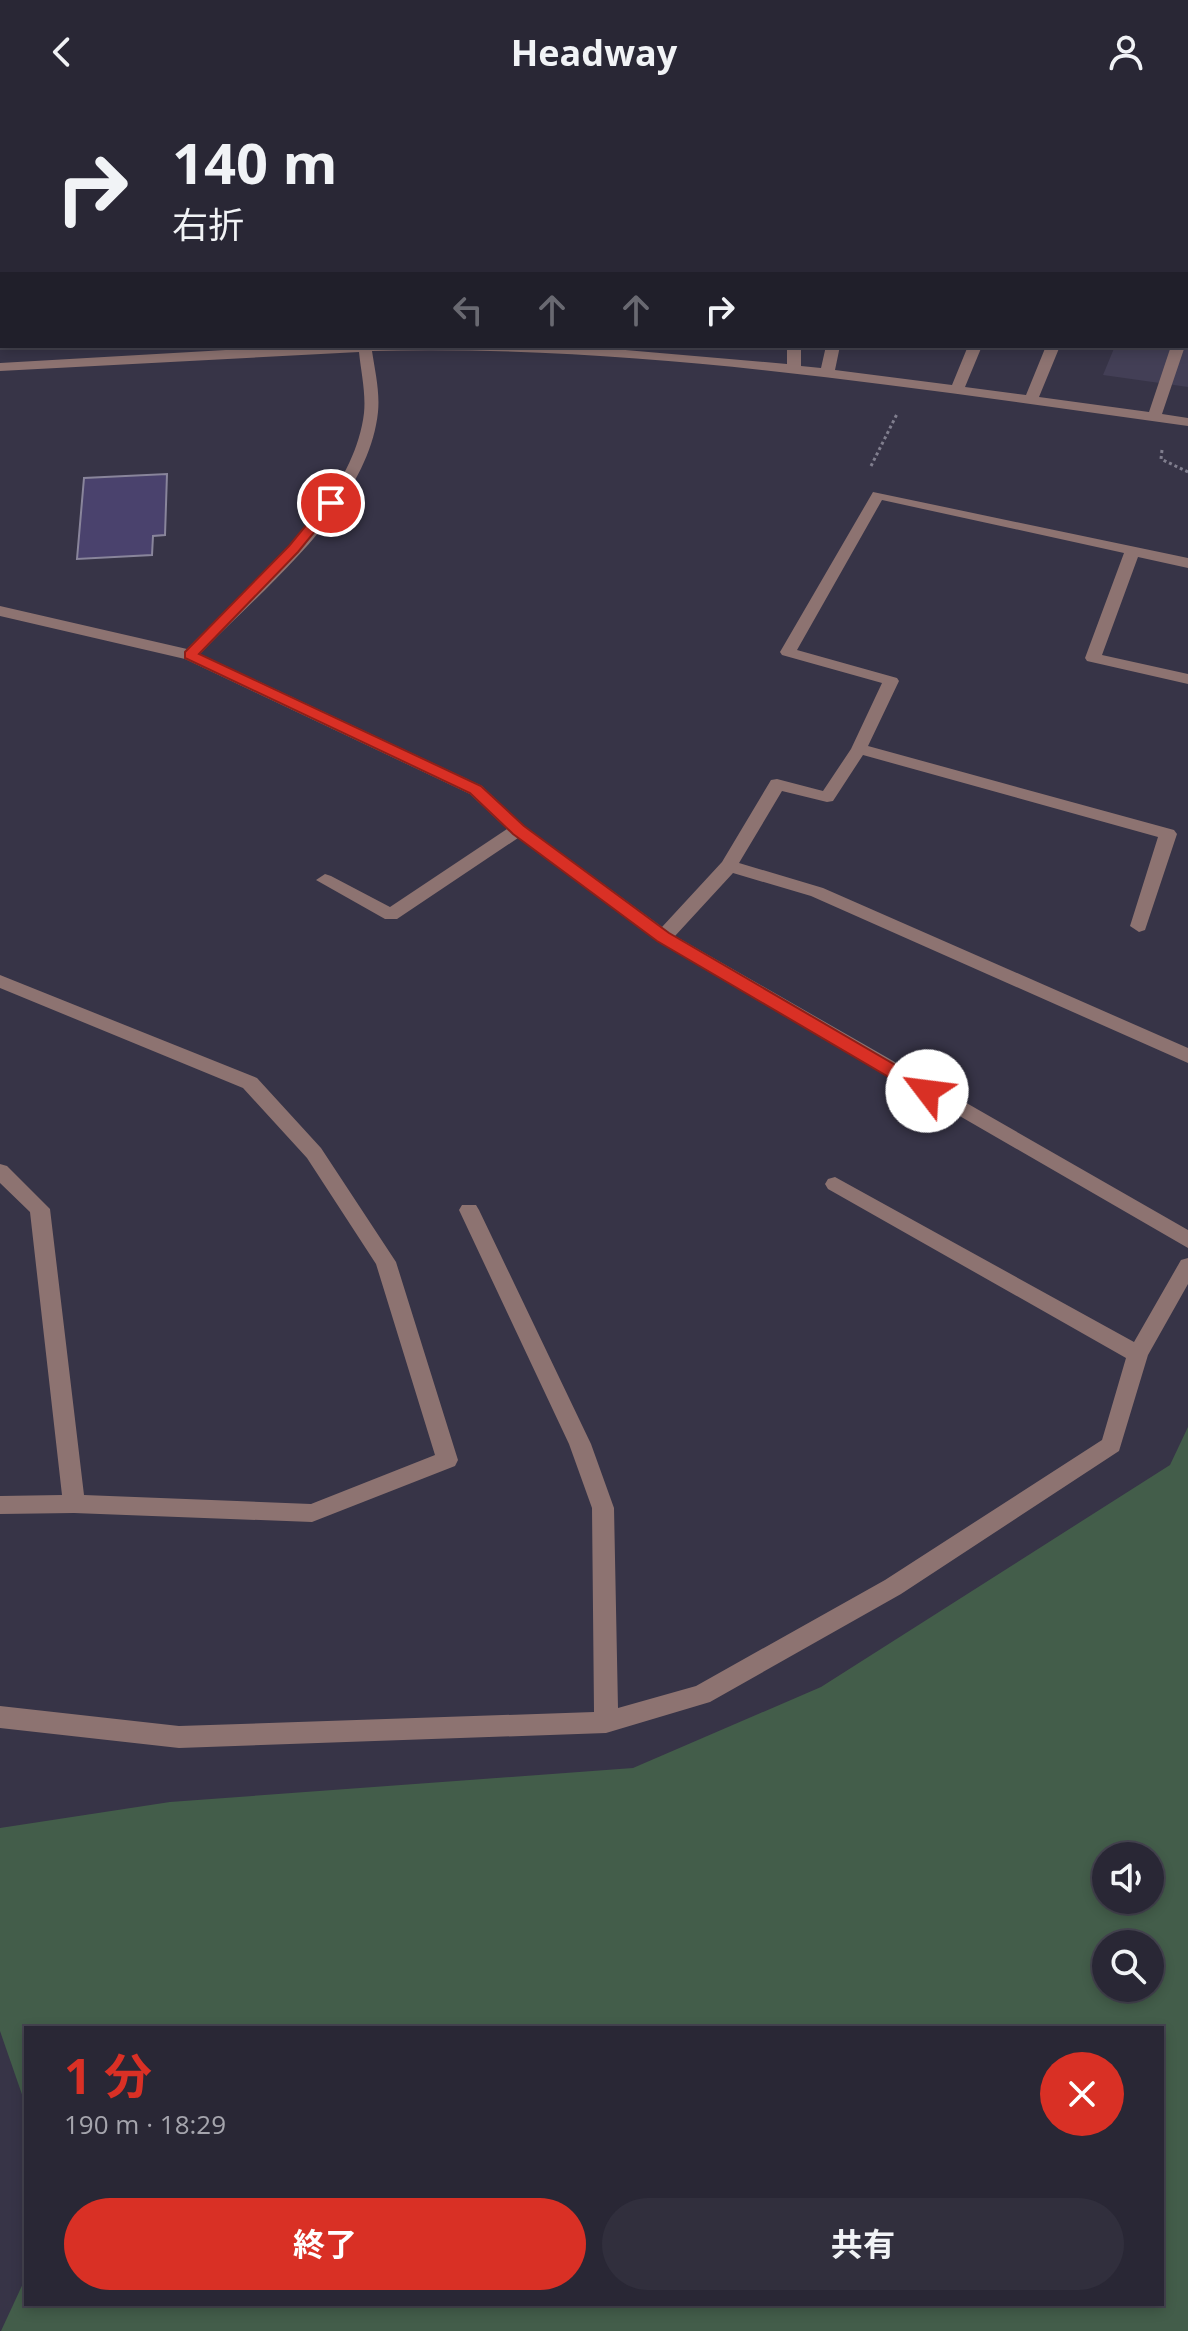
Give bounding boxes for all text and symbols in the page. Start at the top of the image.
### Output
text: Headway [511,28,677,77]
icon: back [40,30,84,74]
icon: person [1104,30,1148,74]
text: 140 m [172,124,338,200]
icon: right [40,136,144,240]
text: 右折 [172,200,244,249]
icon: left [446,288,490,332]
icon: ahead [530,288,574,332]
icon: ahead [614,288,658,332]
icon: right [698,288,742,332]
pin [297,469,365,537]
icon: arrive [309,481,353,525]
position arrow [885,1049,969,1133]
map controls [1092,1842,1164,2002]
button: sound [1092,1842,1164,1914]
button: search [1092,1930,1164,2002]
text: 1 分 [64,2043,152,2108]
button: close [1040,2052,1124,2136]
text: 190 m · 18:29 [64,2106,226,2142]
button: 終了 [64,2198,586,2290]
button: 共有 [602,2198,1124,2290]

